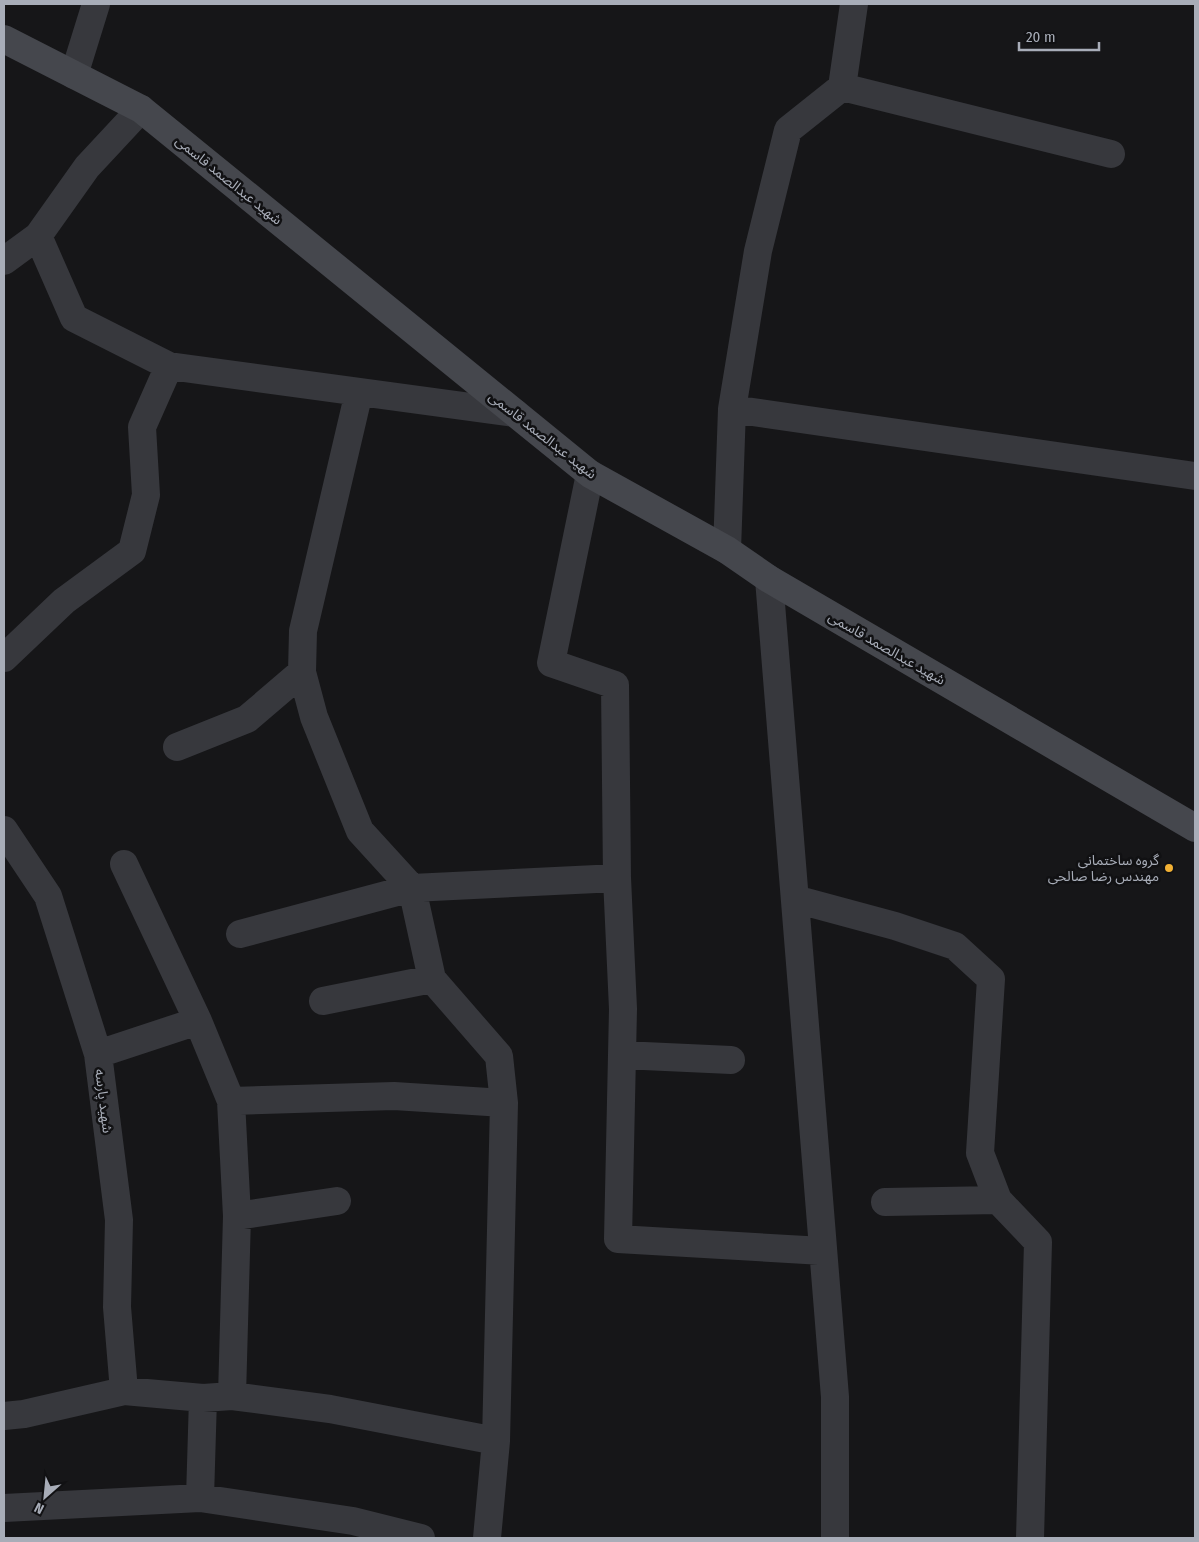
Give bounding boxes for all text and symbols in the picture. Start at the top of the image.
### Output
scale bar [1019,20,1099,52]
text: 20 m [1026,28,1056,46]
street label: شهید عبدالصمد قاسمی [172,132,285,229]
street label: شهید عبدالصمد قاسمی [485,388,600,483]
street label: شهید عبدالصمد قاسمی [825,608,948,689]
place label: گروه ساختمانی مهندس رضا صالحی [1048,852,1159,885]
marker: گروه ساختمانی مهندس رضا صالحی [1163,862,1175,874]
street label: شهید پارسه [90,1068,116,1134]
north arrow [20,1472,70,1522]
text: N [32,1499,47,1518]

